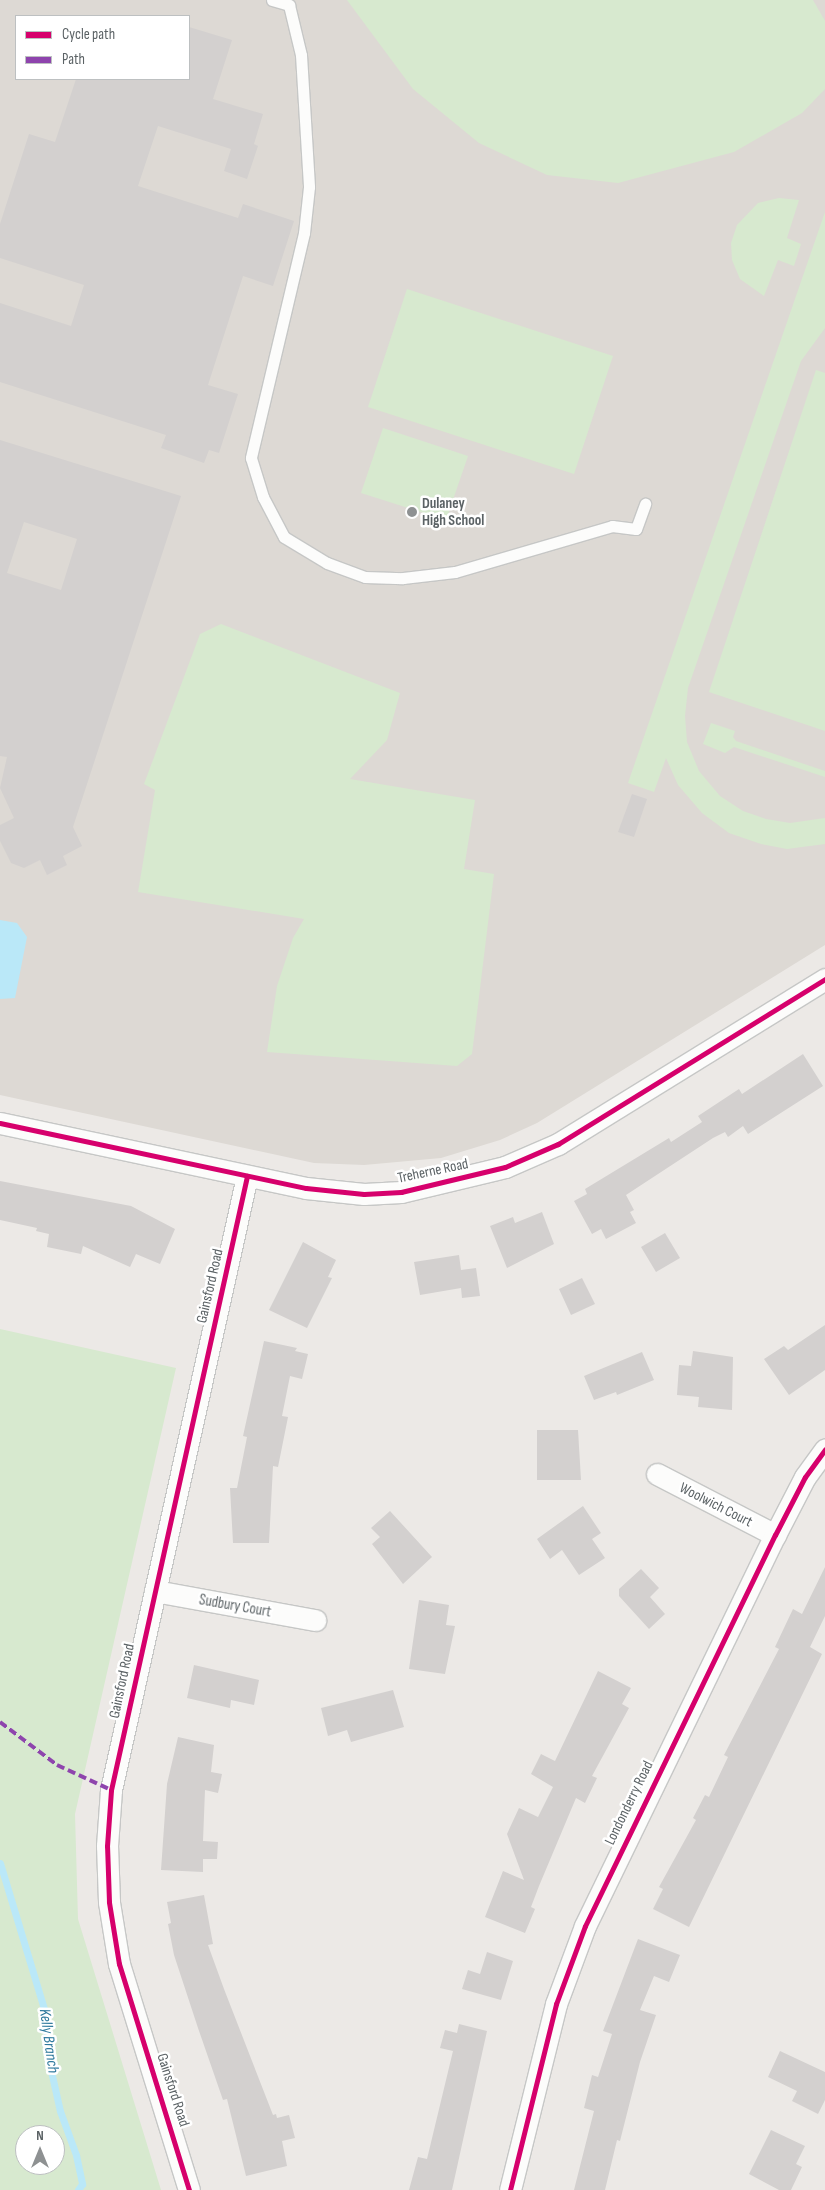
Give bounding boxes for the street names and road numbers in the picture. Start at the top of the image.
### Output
street label: Treherne Road [396,1155,470,1187]
street label: Gainsford Road [193,1247,227,1325]
street label: Woolwich Court [677,1479,755,1531]
street label: Sudbury Court [198,1591,272,1621]
street label: Gainsford Road [105,1642,139,1720]
street label: Londonderry Road [601,1758,657,1848]
street label: Gainsford Road [153,2051,193,2129]

